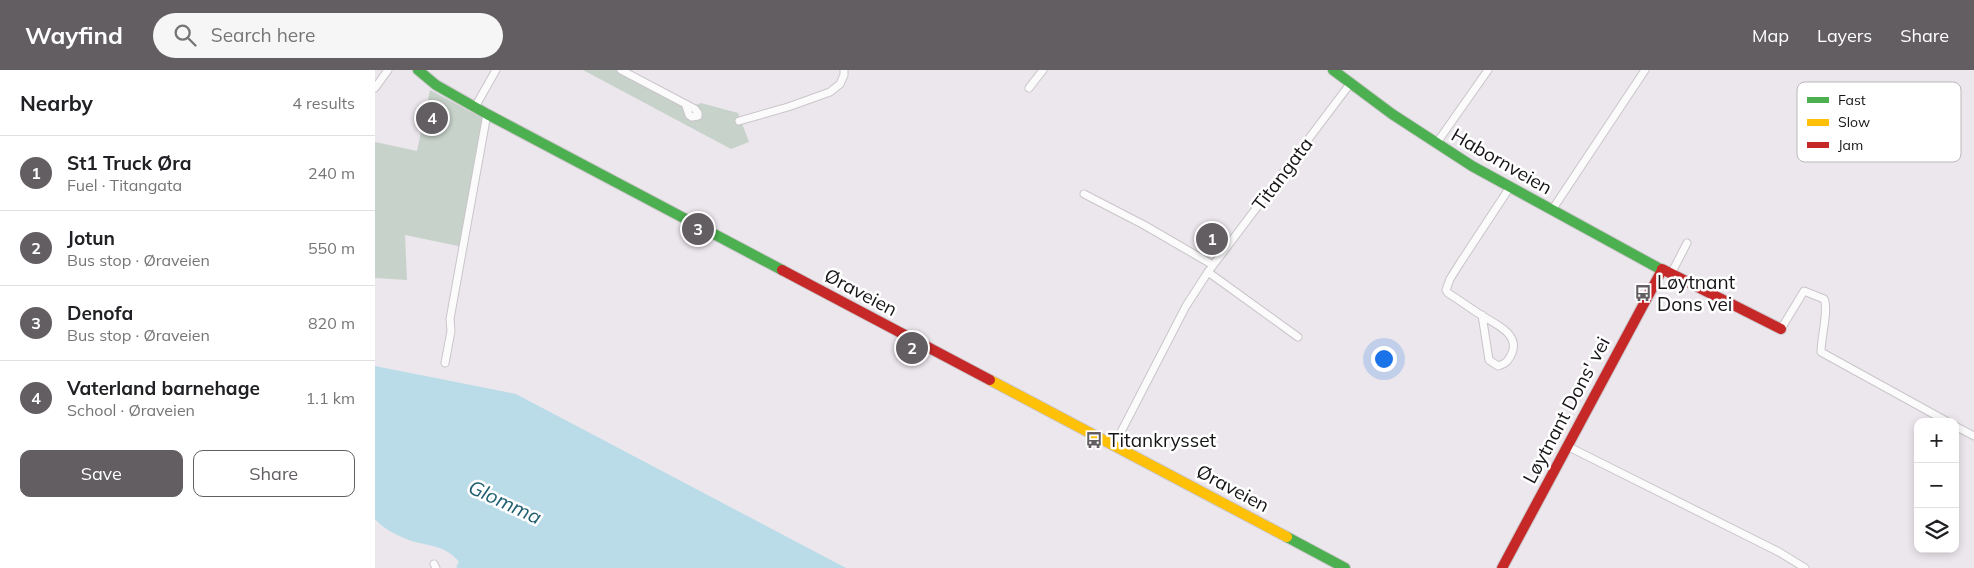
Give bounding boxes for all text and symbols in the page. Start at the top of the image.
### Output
search box [153,13,503,58]
text: Wayfind [25,20,123,50]
icon: search [171,21,199,49]
text: Search here [211,23,315,47]
text: Map [1752,24,1789,47]
text: Layers [1817,24,1872,47]
text: Share [1900,24,1949,47]
legend [1797,82,1961,162]
text: Nearby [20,90,93,116]
text: Fast [1838,91,1866,109]
text: 4 results [292,93,355,113]
pin: 4 [416,99,448,137]
text: Slow [1838,113,1870,131]
street label: Habornveien [1447,123,1557,199]
street label: Titangata [1247,132,1317,216]
text: Jam [1838,136,1863,154]
text: St1 Truck Øra [67,151,191,175]
text: 1 [31,163,41,183]
text: 240 m [308,163,355,183]
text: Fuel · Titangata [67,175,182,195]
pin: 3 [682,210,714,248]
pin: 1 [1196,220,1228,258]
text: Jotun [67,226,115,250]
text: 2 [31,238,41,258]
text: 550 m [308,238,355,258]
text: Bus stop · Øraveien [67,250,210,270]
street label: Øraveien [820,263,902,321]
place label: Løytnant Dons vei [1657,270,1736,316]
bus stop icon: Løytnant Dons vei [1633,283,1653,303]
text: Denofa [67,301,133,325]
text: 3 [31,313,41,333]
text: 820 m [308,313,355,333]
text: Bus stop · Øraveien [67,325,210,345]
pin: 2 [896,329,928,367]
street label: Løytnant Dons' vei [1517,333,1615,487]
your location [1371,346,1397,372]
text: Vaterland barnehage [67,376,260,400]
text: 4 [31,388,41,408]
text: 1.1 km [306,388,355,408]
text: School · Øraveien [67,400,195,420]
map controls [1914,418,1959,553]
button: + [1914,418,1959,463]
place label: Titankrysset [1108,428,1217,452]
bus stop icon: Titankrysset [1084,430,1104,450]
button: Save [20,450,183,497]
button: Share [193,450,355,497]
street label: Øraveien [1192,459,1274,517]
button: − [1914,463,1959,508]
water label: Glomma [465,474,546,529]
button: layers [1914,508,1959,553]

